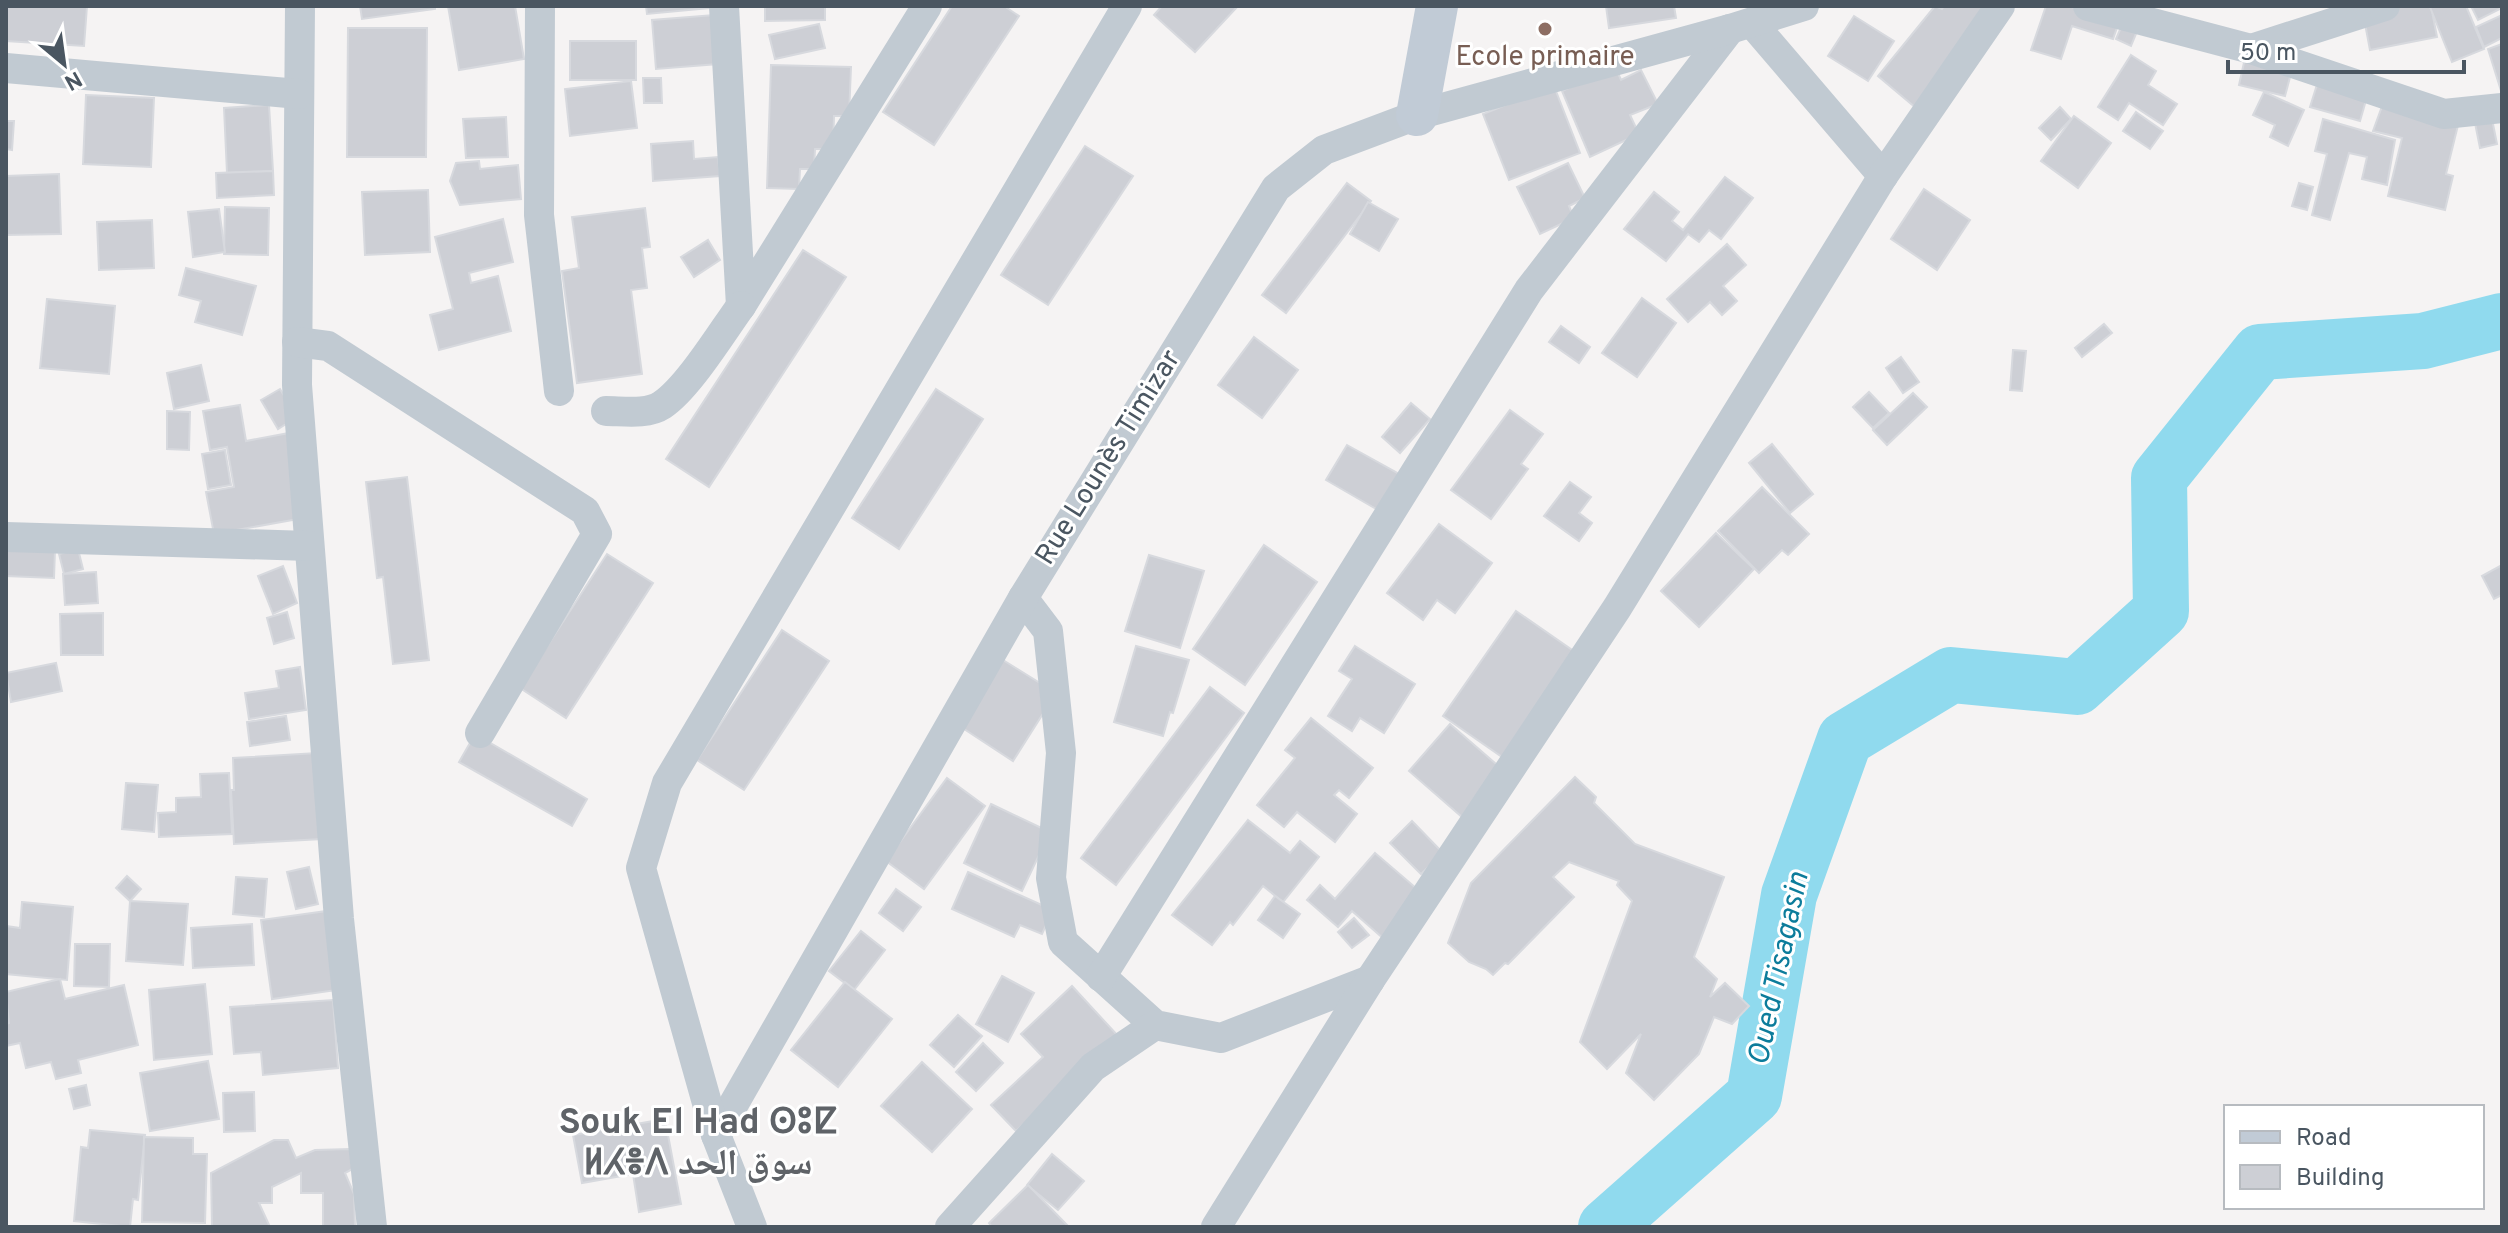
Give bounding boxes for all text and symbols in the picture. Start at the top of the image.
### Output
marker: Ecole primaire [1536,20,1554,38]
north arrow [24,24,104,104]
scale bar [2228,24,2464,74]
text: 50 m [2240,39,2296,69]
place label: Ecole primaire [1455,40,1635,76]
text: N [59,64,86,95]
street label: Rue Lounès Timizar [1028,344,1190,572]
water label: Oued Tisagasin [1741,869,1819,1069]
district label: Souk El Had ⵙⵓⵇ ⵍⵃⴻⴷ سوق الحد [559,1101,837,1188]
legend [2224,1105,2484,1209]
text: Road [2296,1124,2352,1154]
text: Building [2296,1164,2385,1194]

